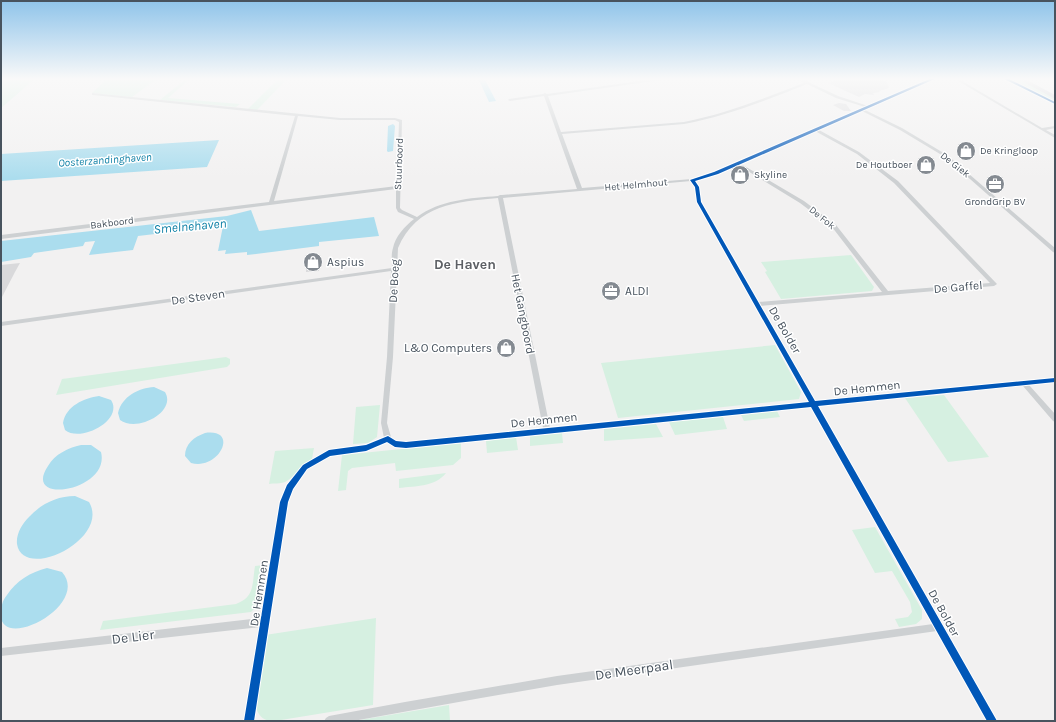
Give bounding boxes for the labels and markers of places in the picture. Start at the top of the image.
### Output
shop icon: De Kringloop [955,140,977,162]
place label: De Kringloop [980,145,1038,157]
shop icon: De Houtboer [915,154,937,176]
place label: De Houtboer [856,159,912,171]
shop icon: Skyline [729,164,751,186]
place label: Skyline [754,169,787,181]
office icon: GrondGrip BV [984,173,1006,195]
place label: GrondGrip BV [965,196,1026,208]
shop icon: Aspius [302,251,324,273]
place label: Aspius [327,255,364,269]
office icon: ALDI [600,280,622,302]
place label: ALDI [625,284,649,298]
shop icon: L&O Computers [495,337,517,359]
place label: L&O Computers [404,341,492,355]

